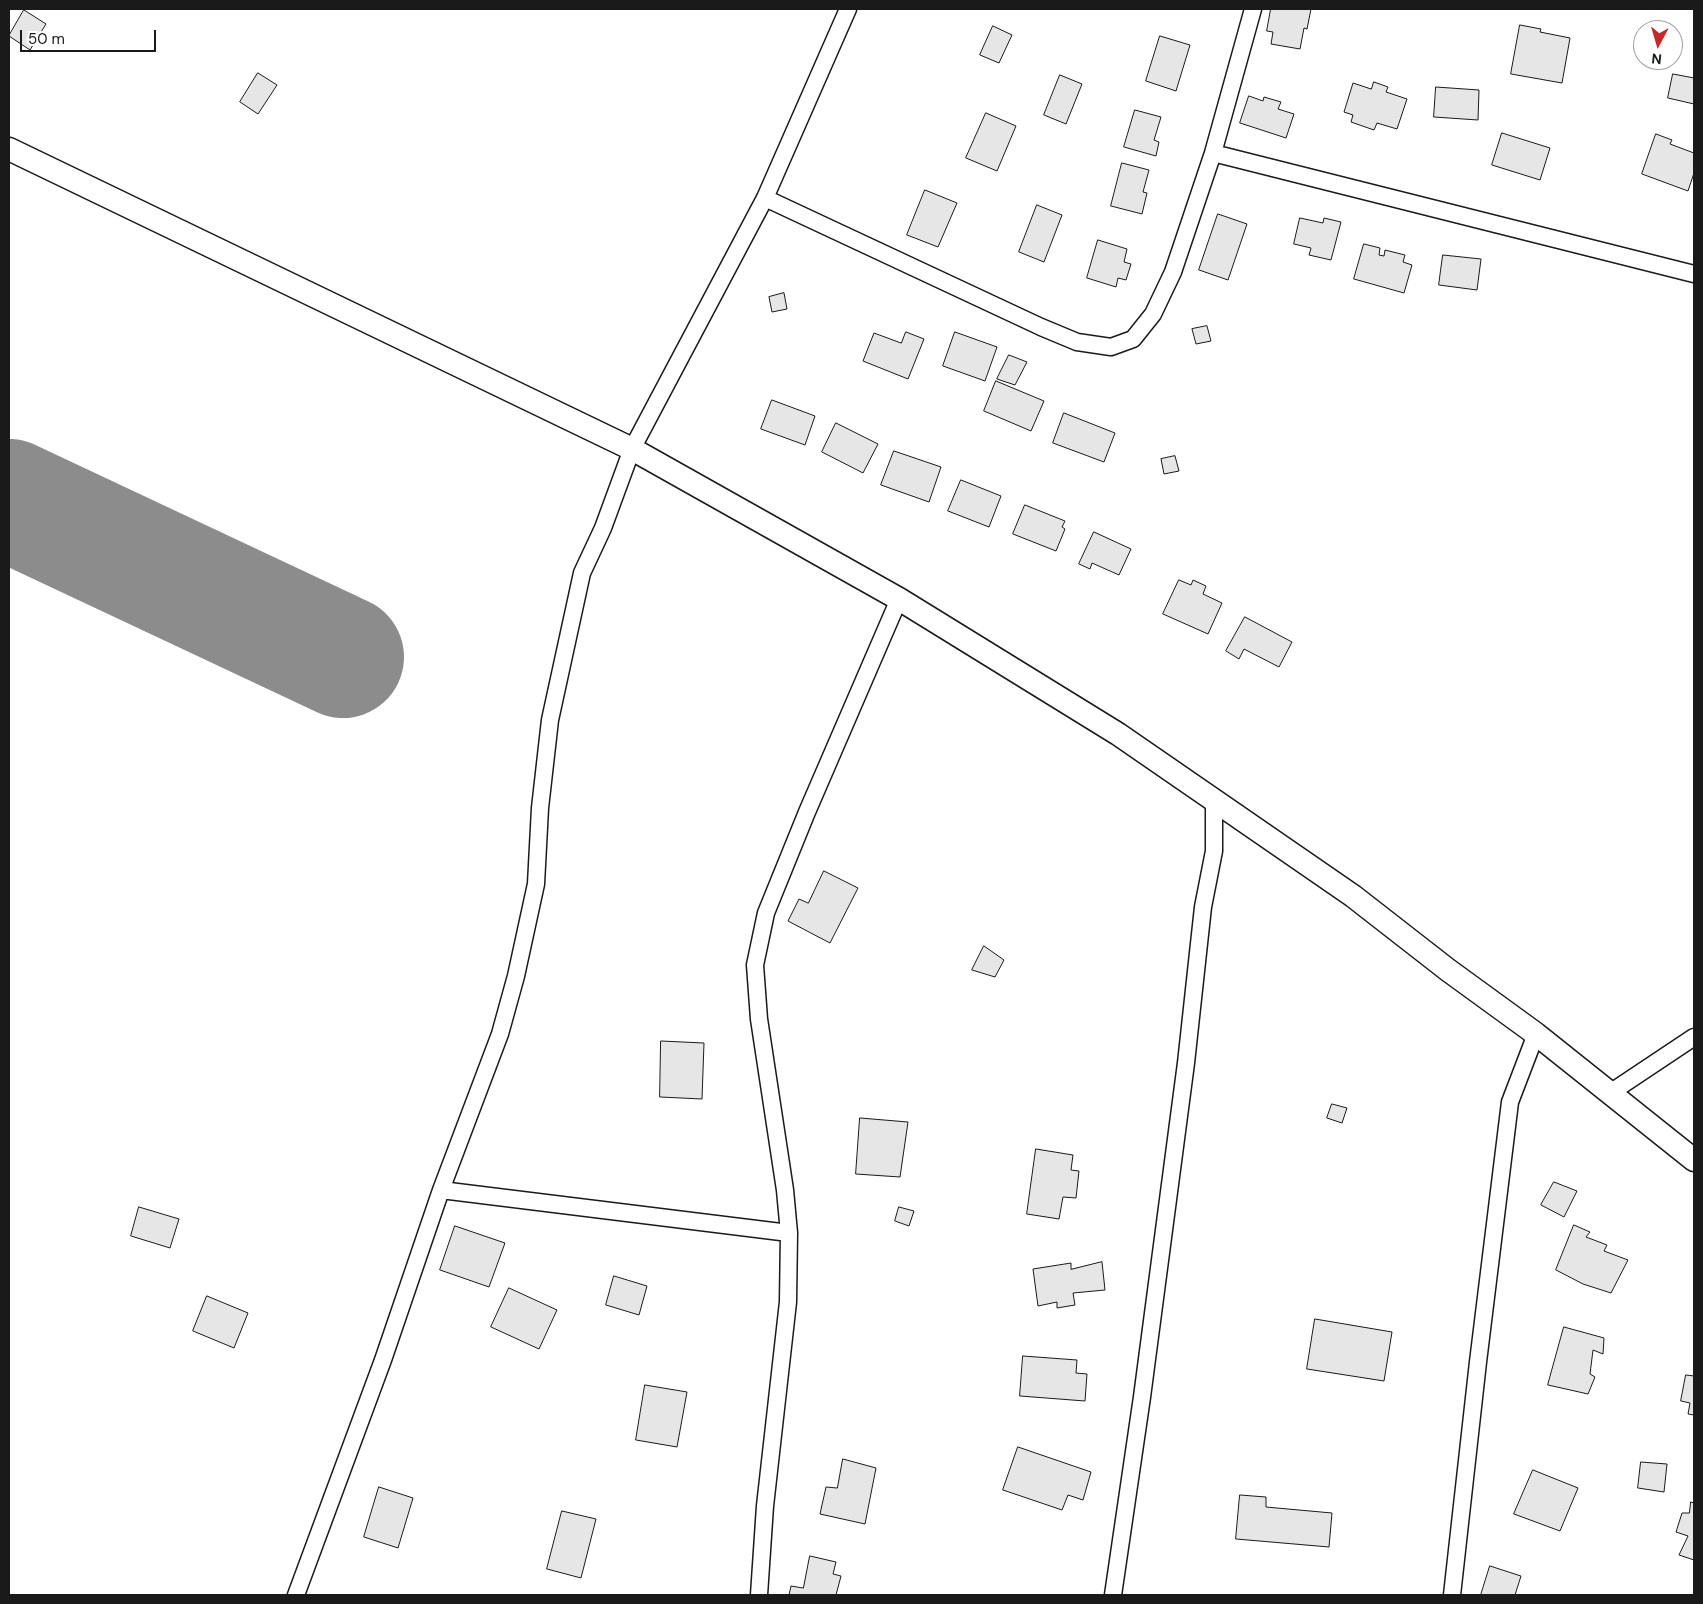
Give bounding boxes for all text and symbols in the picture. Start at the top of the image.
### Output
scale bar [22,20,159,52]
north arrow [1633,20,1683,70]
text: 50 m [28,29,65,49]
text: N [1651,49,1663,68]

